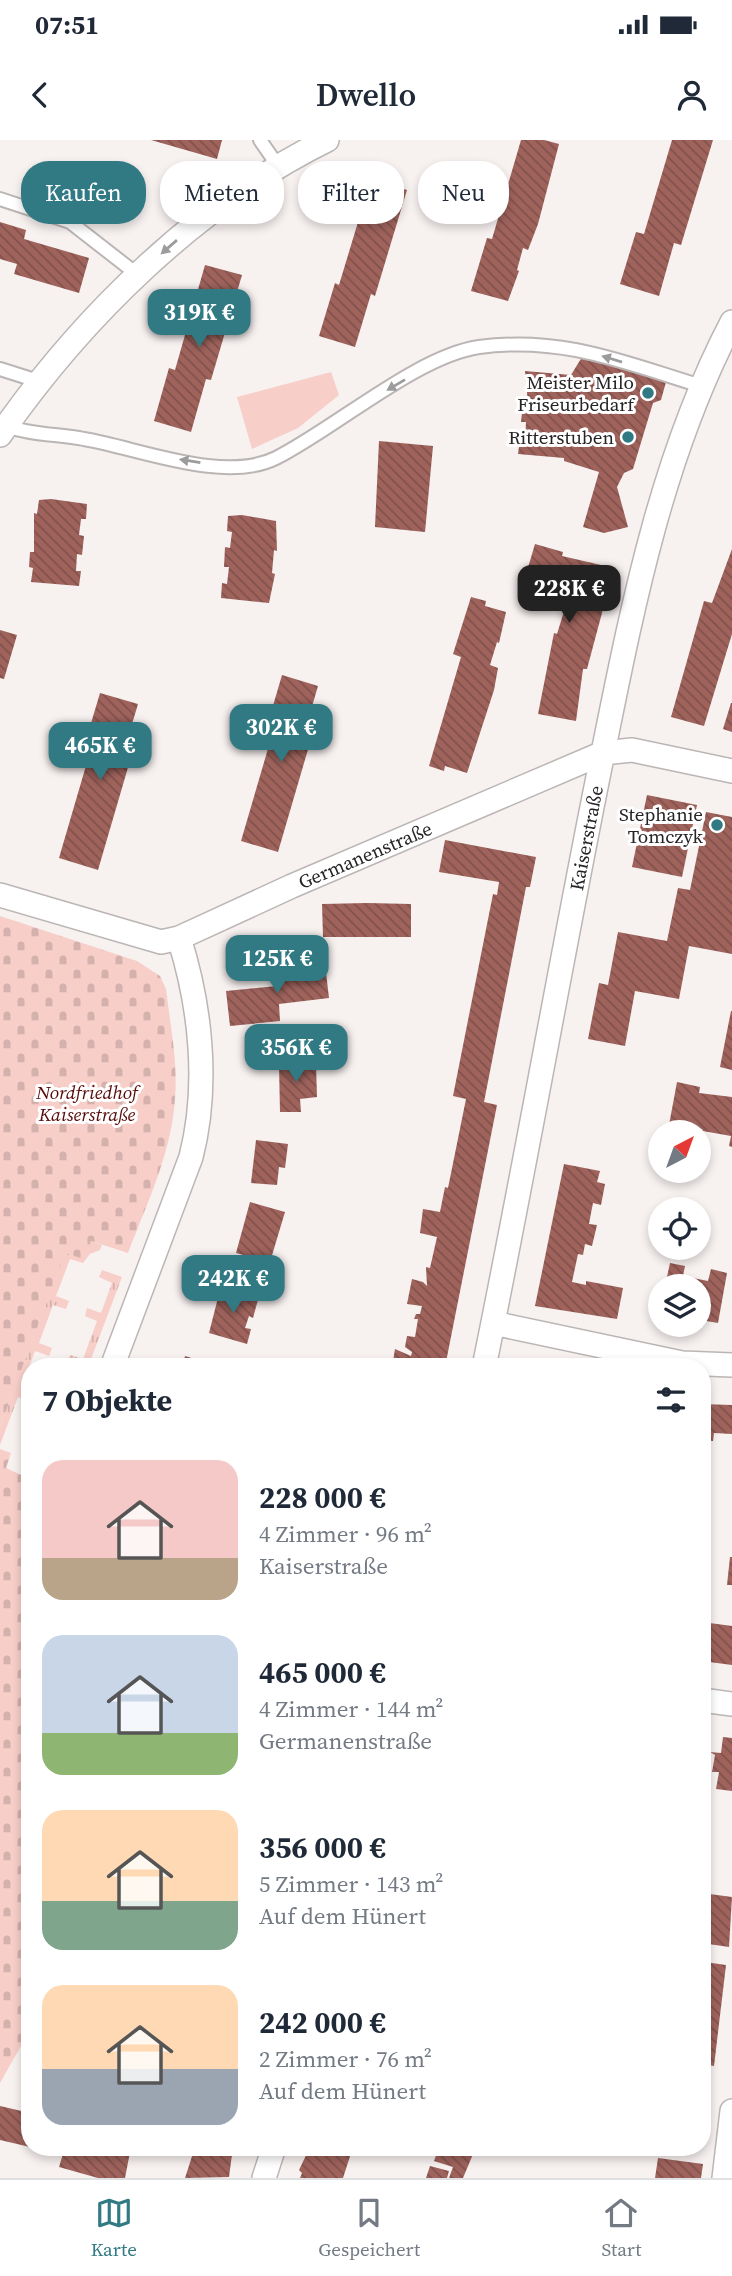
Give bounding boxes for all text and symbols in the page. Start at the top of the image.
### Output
text: 07:51 [35,7,99,43]
text: Dwello [316,73,416,117]
icon: back [21,76,59,114]
icon: person [673,76,711,114]
chip: Kaufen [21,161,146,224]
chip: Mieten [160,161,284,224]
chip: Filter [298,161,404,224]
chip: Neu [418,161,509,224]
one-way arrow [161,239,178,254]
pin: 319K € [142,290,256,349]
text: 319K € [164,296,234,328]
one-way arrow [601,353,622,363]
place label: Meister Milo Friseurbedarf [517,369,636,417]
one-way arrow [386,379,405,392]
marker: Meister Milo Friseurbedarf [640,385,656,401]
place label: Ritterstuben [508,424,614,450]
marker: Ritterstuben [620,429,636,445]
one-way arrow [179,455,201,466]
pin: 228K € [512,566,626,625]
text: 228K € [534,572,604,604]
pin: 302K € [224,704,338,764]
text: 302K € [246,711,316,743]
pin: 465K € [43,722,157,782]
text: 465K € [65,729,135,761]
street label: Kaiserstraße [563,783,609,893]
place label: Stephanie Tomczyk [619,801,704,849]
street label: Germanenstraße [294,815,436,895]
marker: Stephanie Tomczyk [709,817,725,833]
pin: 125K € [220,936,334,995]
text: 125K € [242,942,312,974]
pin: 356K € [239,1024,353,1084]
text: 356K € [261,1031,331,1063]
park label: Nordfriedhof Kaiserstraße [35,1079,141,1127]
north arrow [648,1120,710,1183]
map controls [648,1120,711,1337]
button: locate [648,1197,711,1260]
pin: 242K € [176,1256,290,1315]
text: 242K € [198,1262,268,1294]
button: layers [648,1274,711,1337]
text: 7 Objekte [42,1380,172,1421]
icon: filters [652,1381,690,1419]
text: 228 000 € [259,1477,386,1518]
icon: home [98,1488,182,1572]
text: 4 Zimmer · 96 m² [259,1518,432,1550]
text: Kaiserstraße [259,1550,388,1582]
text: 465 000 € [259,1652,386,1693]
icon: home [98,1663,182,1747]
text: 4 Zimmer · 144 m² [259,1693,443,1725]
text: Germanenstraße [259,1725,432,1757]
text: 356 000 € [259,1827,386,1868]
icon: home [98,1838,182,1922]
text: 5 Zimmer · 143 m² [259,1868,443,1900]
text: Auf dem Hünert [259,1900,426,1932]
text: 242 000 € [259,2002,386,2043]
icon: home [98,2013,182,2097]
text: 2 Zimmer · 76 m² [259,2043,432,2075]
text: Auf dem Hünert [259,2075,426,2107]
tab: Karte [91,2194,137,2262]
tab: Gespeichert [318,2194,420,2262]
tab: Start [601,2194,641,2262]

